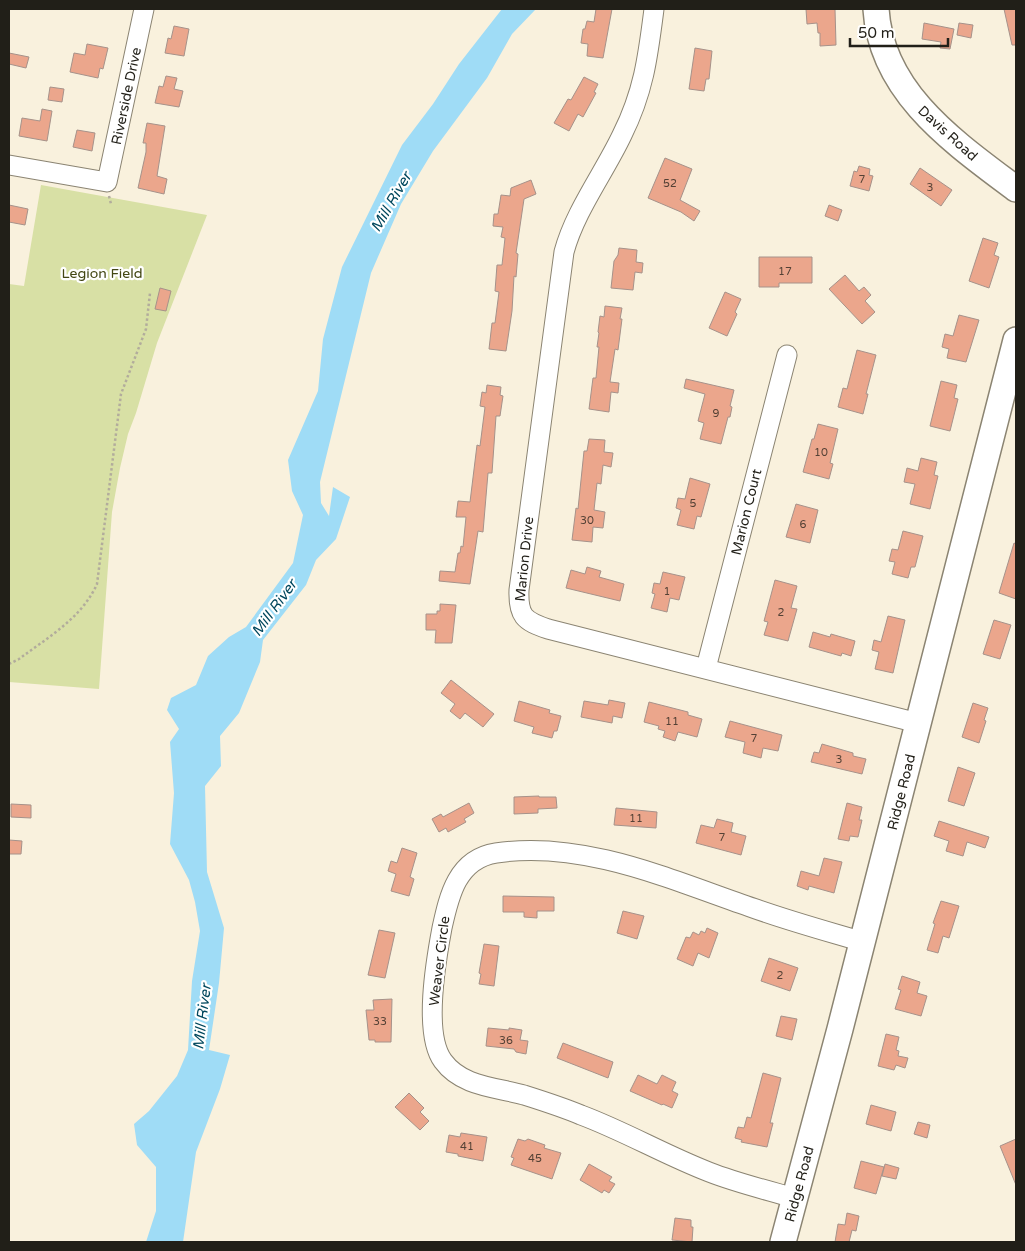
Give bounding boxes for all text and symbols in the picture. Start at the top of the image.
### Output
scale bar [850,15,948,47]
text: 50 m [858,24,895,42]
street label: Riverside Drive [108,46,145,146]
street label: Davis Road [914,102,981,165]
water label: Mill River [367,167,416,235]
house number: 7 [859,173,866,186]
house number: 52 [663,177,677,190]
house number: 3 [927,181,934,194]
park label: Legion Field [61,265,143,282]
house number: 17 [778,265,792,278]
house number: 9 [713,407,720,420]
house number: 10 [814,446,828,459]
street label: Marion Court [728,467,766,557]
house number: 5 [690,497,697,510]
house number: 30 [580,514,594,527]
street label: Marion Drive [512,516,537,602]
house number: 6 [800,518,807,531]
water label: Mill River [247,574,302,640]
house number: 1 [664,585,670,598]
house number: 2 [778,606,785,619]
house number: 11 [665,715,679,728]
house number: 7 [751,732,758,745]
street label: Ridge Road [884,752,919,832]
house number: 3 [836,753,843,766]
house number: 11 [629,812,643,825]
house number: 7 [719,831,726,844]
street label: Weaver Circle [426,915,453,1007]
house number: 2 [777,969,784,982]
water label: Mill River [189,981,215,1051]
house number: 33 [373,1015,387,1028]
house number: 36 [499,1034,513,1047]
house number: 41 [460,1140,474,1153]
street label: Ridge Road [781,1144,818,1224]
house number: 45 [528,1152,542,1165]

